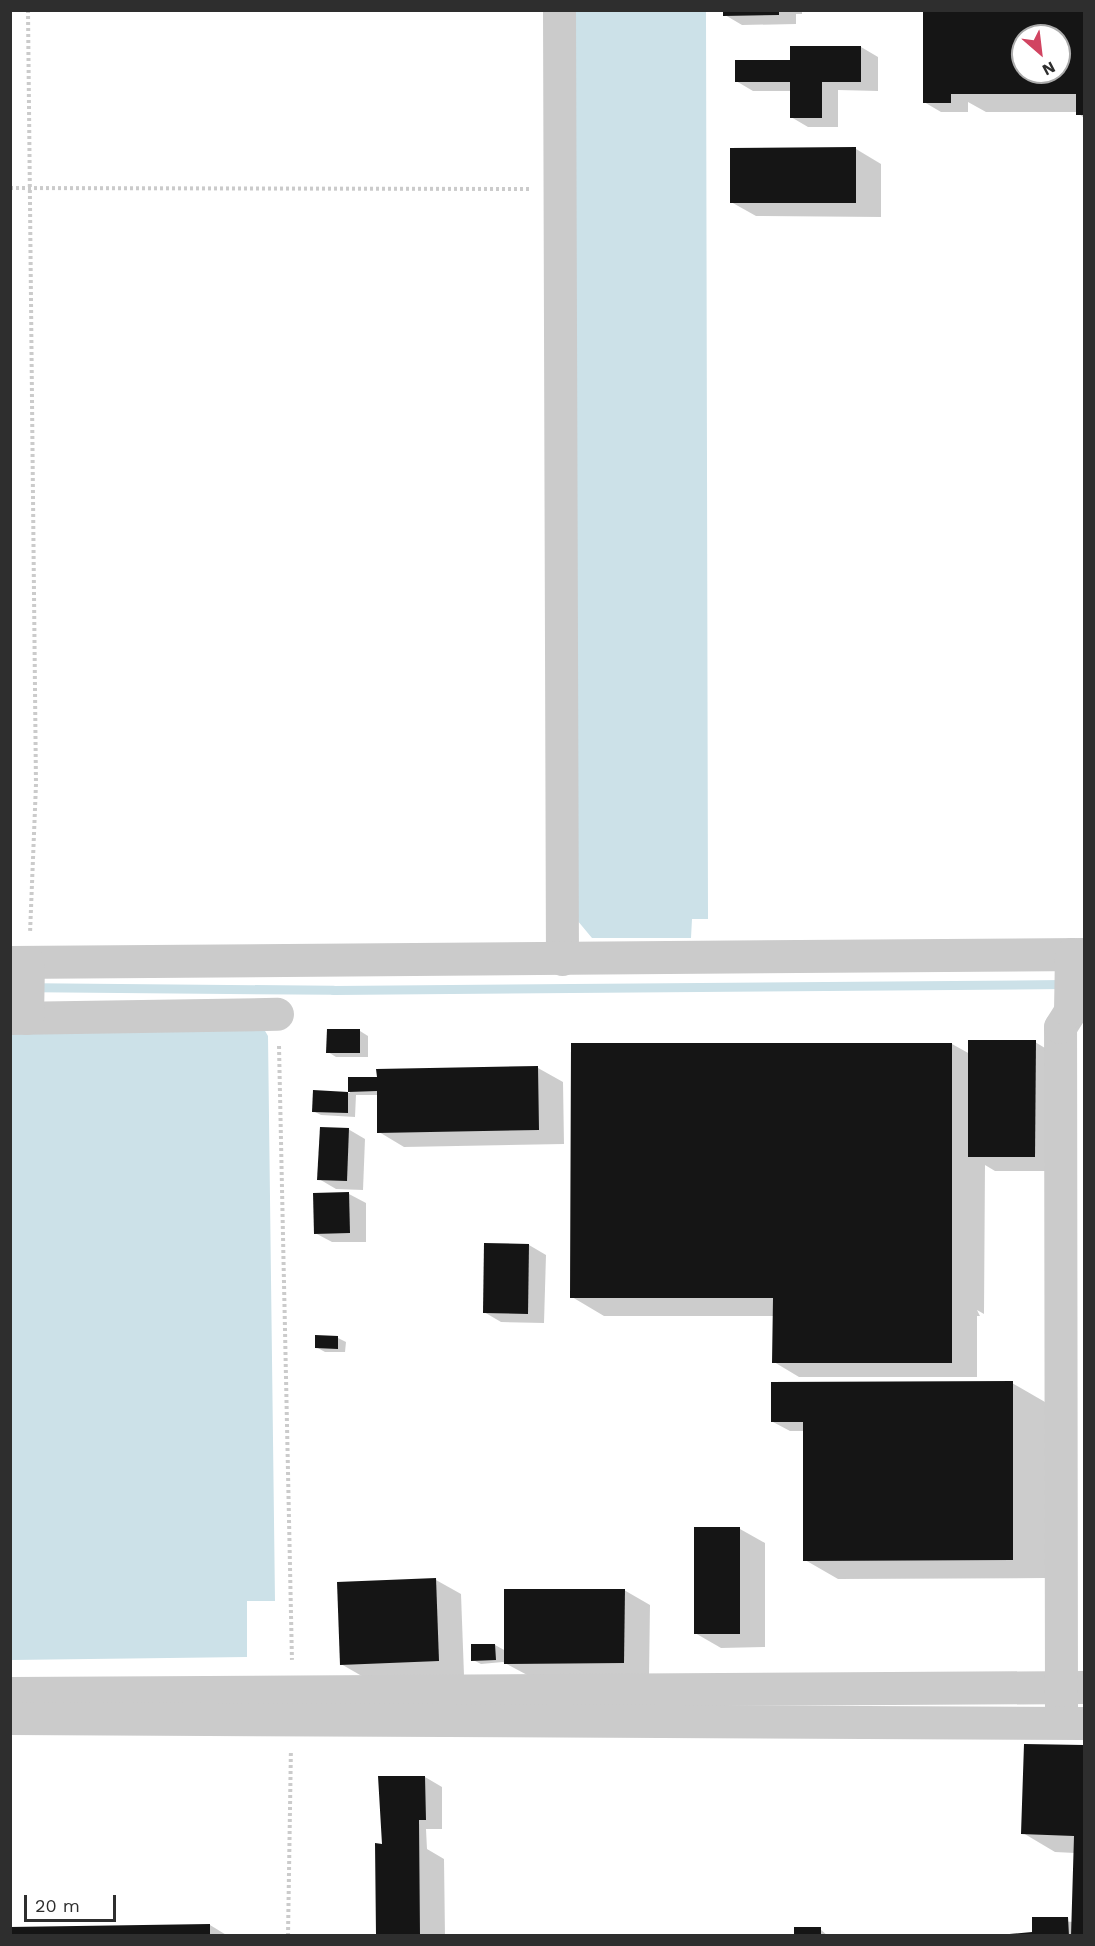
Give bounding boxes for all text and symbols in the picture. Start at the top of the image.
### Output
north arrow [1011,24,1071,84]
text: N [1039,57,1058,80]
scale bar [27,1883,118,1921]
text: 20 m [35,1895,80,1916]

